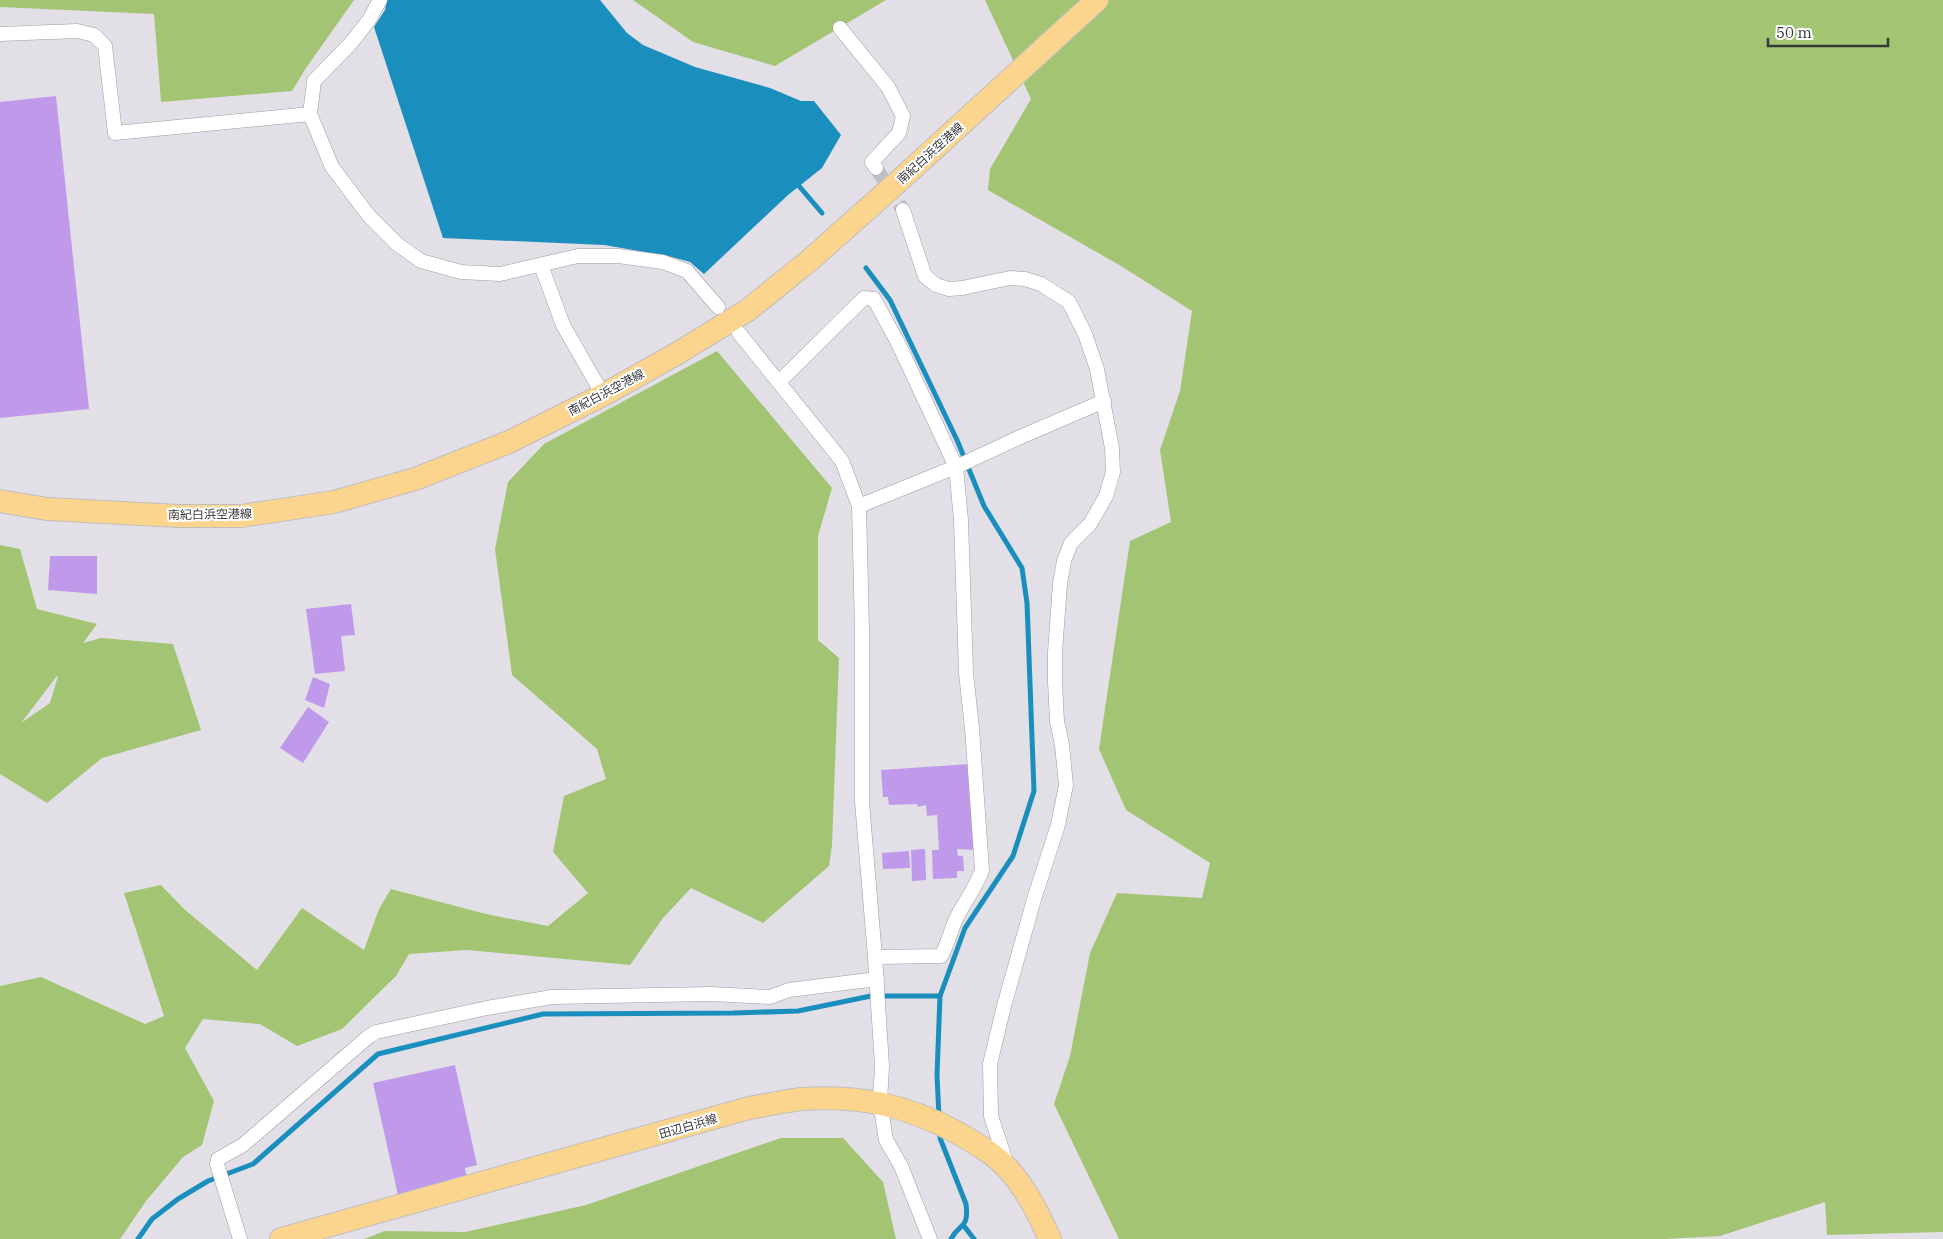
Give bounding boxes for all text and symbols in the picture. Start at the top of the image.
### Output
scale bar [1768,15,1888,47]
text: 50 m [1776,23,1812,42]
street label: 南紀白浜空港線 [894,119,966,187]
street label: 南紀白浜空港線 [565,366,647,418]
street label: 南紀白浜空港線 [168,506,252,522]
street label: 田辺白浜線 [657,1111,719,1141]

